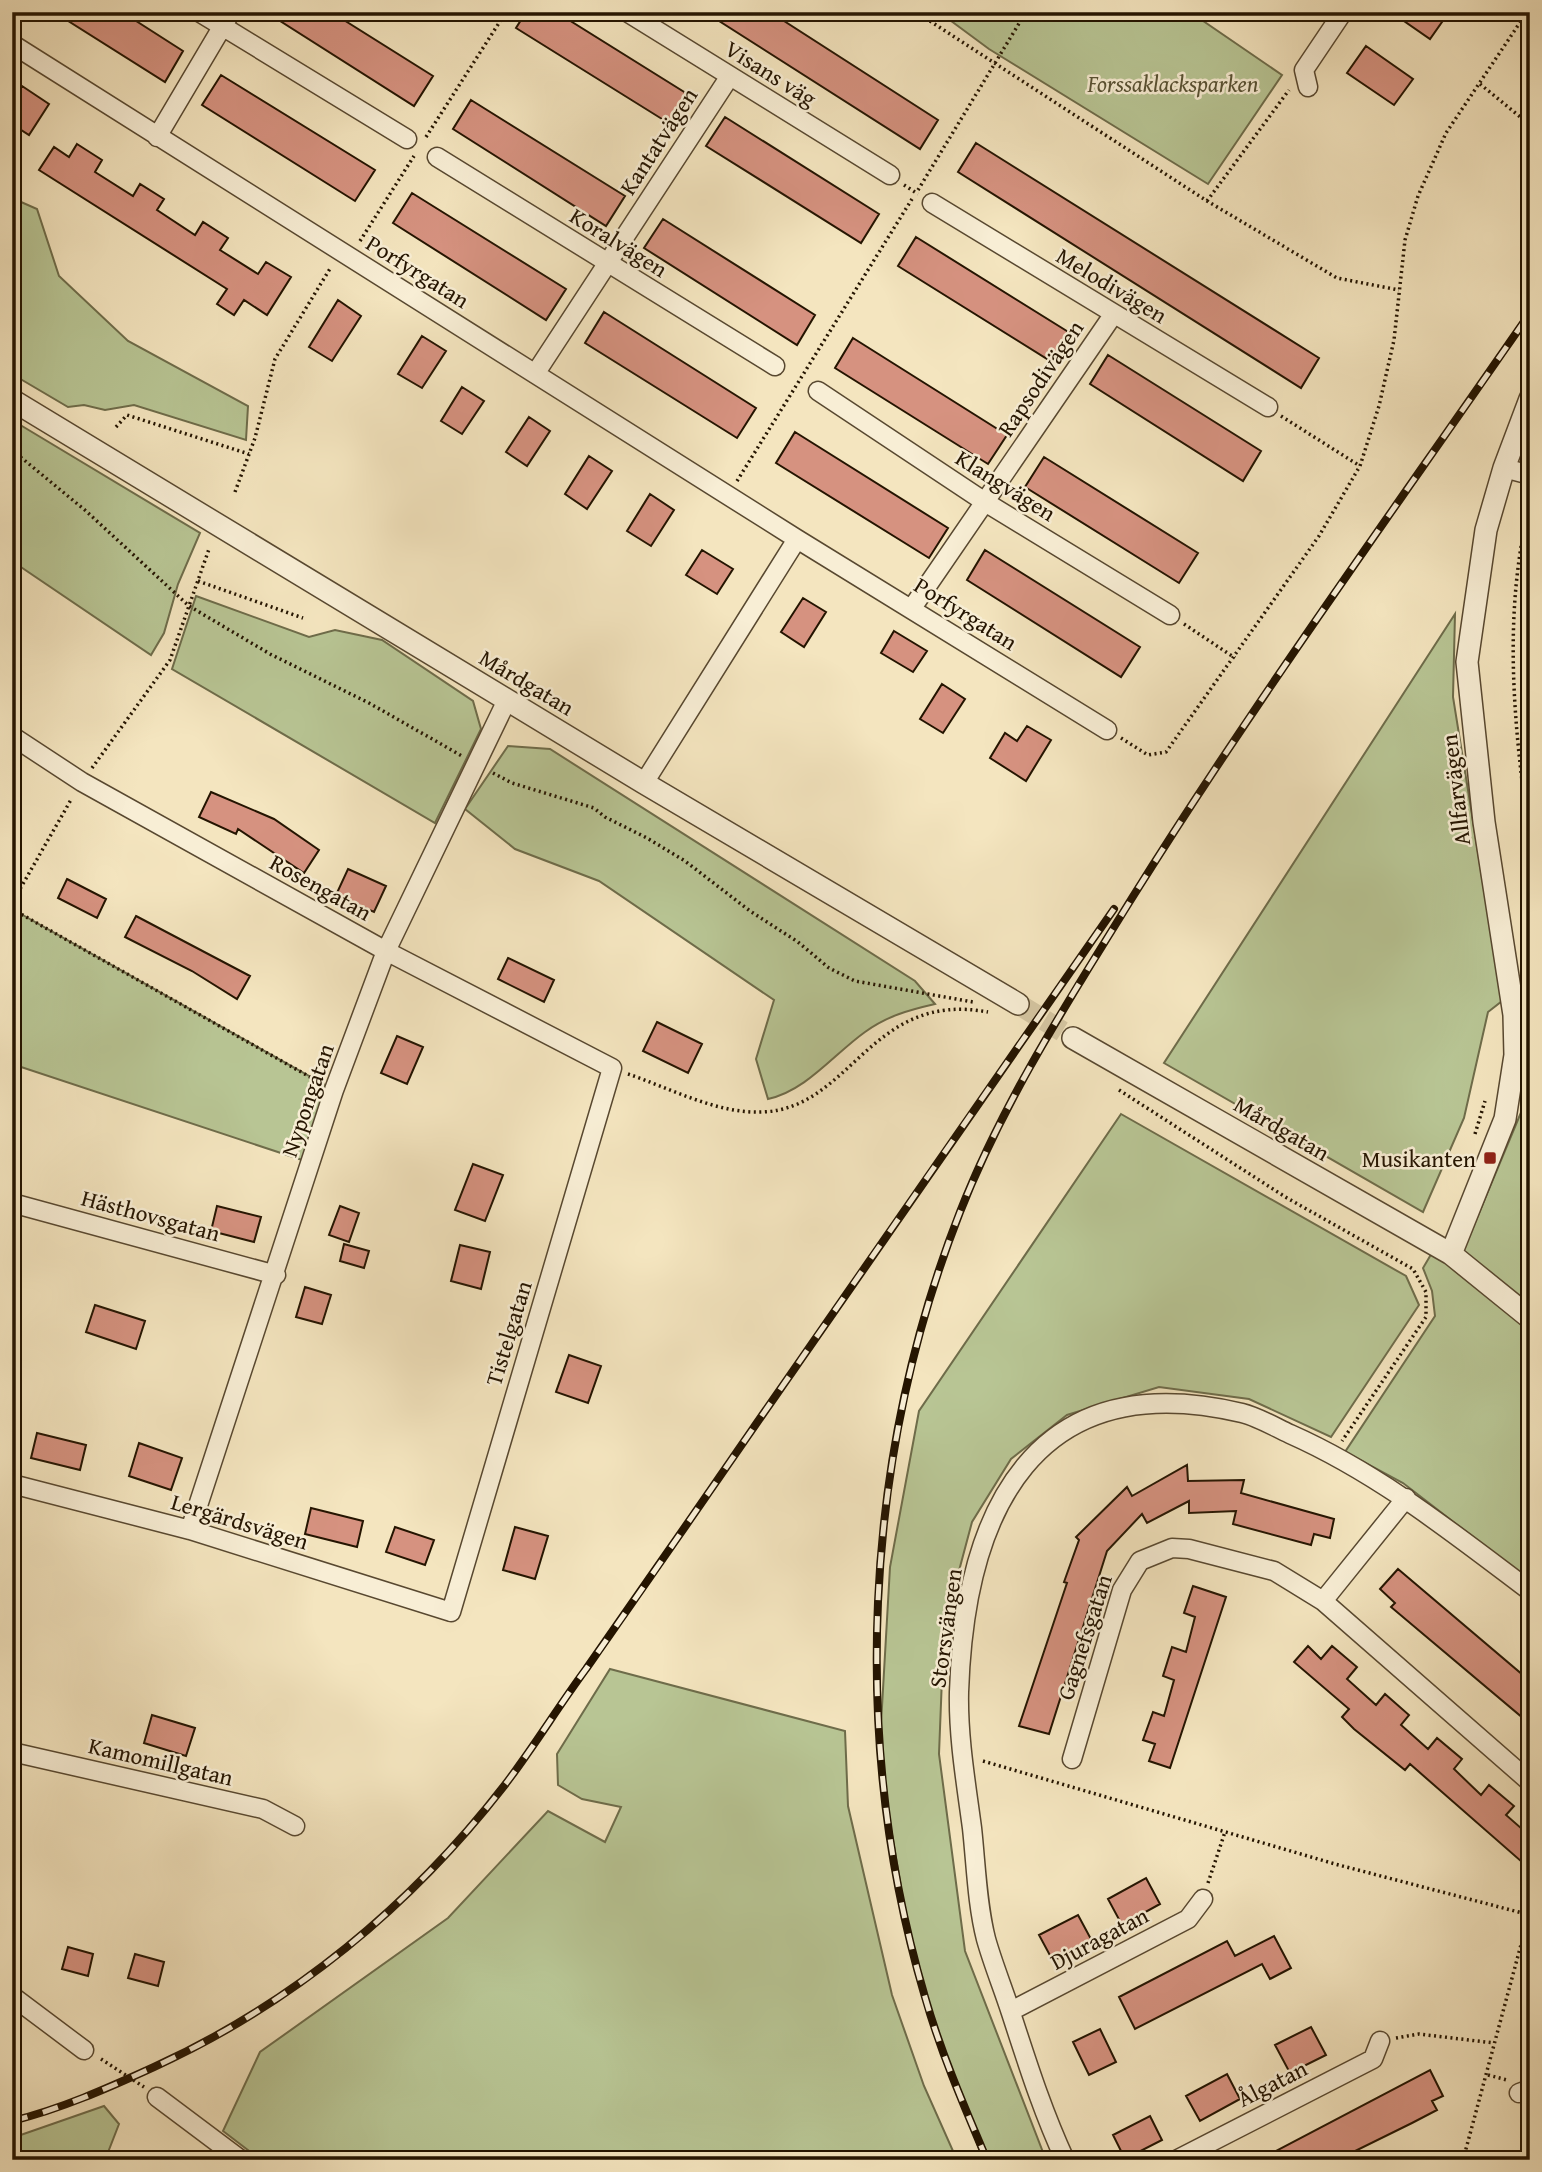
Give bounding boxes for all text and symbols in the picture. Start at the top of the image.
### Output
street label: Visans väg [719,32,824,114]
park label: Forssaklacksparken [1087,67,1259,100]
street label: Kantatvägen [611,81,705,201]
street label: Koralvägen [564,199,674,285]
street label: Porfyrgatan [360,226,476,316]
street label: Melodivägen [1050,239,1174,331]
street label: Rapsodivägen [989,313,1091,443]
street label: Klangvägen [949,441,1063,529]
street label: Porfyrgatan [908,568,1024,658]
street label: Mårdgatan [473,641,581,723]
street label: Allfarvägen [1432,732,1478,848]
street label: Rosengatan [264,845,378,929]
street label: Nypongatan [272,1039,342,1161]
street label: Mårdgatan [1228,1087,1336,1169]
place label: Musikanten [1362,1142,1476,1175]
marker: Musikanten [1482,1150,1498,1166]
street label: Hästhovsgatan [78,1181,224,1249]
street label: Tistelgatan [476,1276,540,1390]
street label: Lergärdsvägen [167,1484,313,1558]
street label: Storsvängen [920,1566,970,1690]
street label: Gagnefsgatan [1048,1570,1120,1704]
street label: Kamomillgatan [85,1728,237,1794]
street label: Djuragatan [1044,1898,1154,1978]
street label: Ålgatan [1231,2051,1313,2115]

